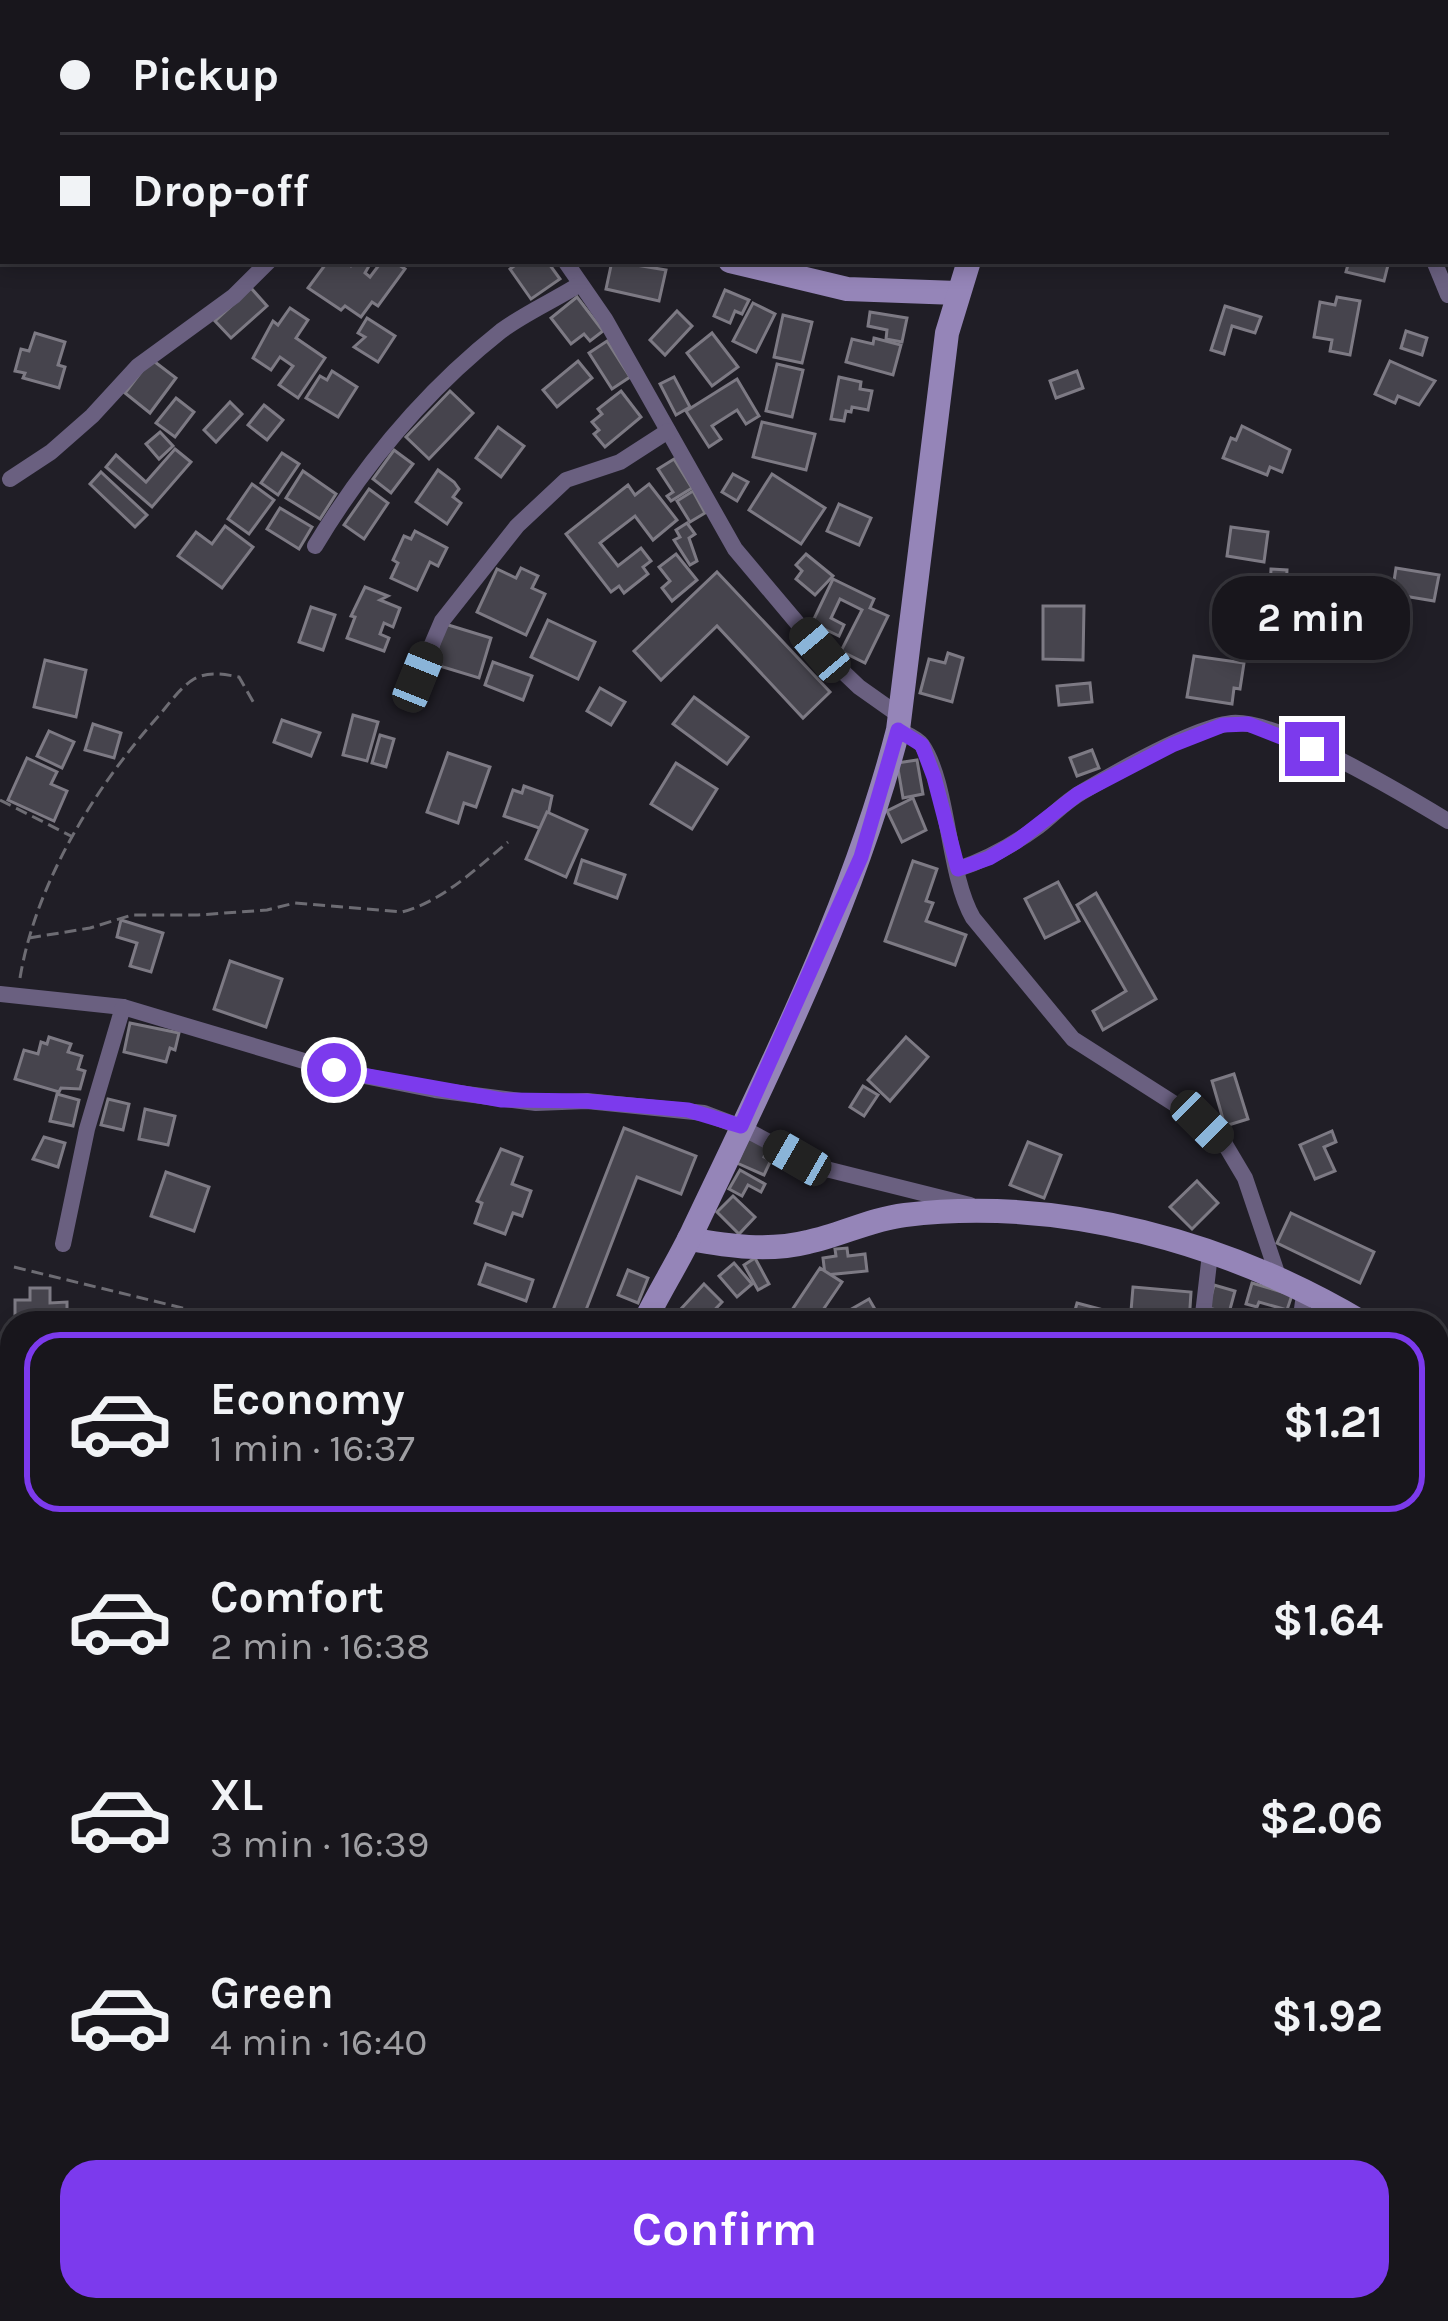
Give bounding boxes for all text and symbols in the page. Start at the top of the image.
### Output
text: Pickup [132,49,279,101]
text: Drop-off [132,165,309,217]
callout: 2 min [1213,575,1411,659]
text: 2 min [1257,595,1365,641]
car [783,611,857,689]
car [388,637,448,717]
route end [1285,722,1339,776]
route start [307,1043,361,1097]
car [1164,1084,1240,1160]
car [757,1124,837,1192]
icon: car [66,1368,174,1476]
text: Economy [210,1373,405,1425]
text: $1.21 [1283,1396,1383,1448]
text: 1 min · 16:37 [210,1425,415,1471]
icon: car [66,1566,174,1674]
text: Comfort [210,1571,384,1623]
text: $1.64 [1272,1594,1383,1646]
text: 2 min · 16:38 [210,1623,430,1669]
icon: car [66,1764,174,1872]
text: XL [210,1769,263,1821]
text: $2.06 [1259,1792,1383,1844]
text: 3 min · 16:39 [210,1821,429,1867]
icon: car [66,1962,174,2070]
text: Green [210,1967,334,2019]
text: $1.92 [1272,1990,1383,2042]
text: 4 min · 16:40 [210,2019,427,2065]
button: Confirm [60,2160,1389,2298]

